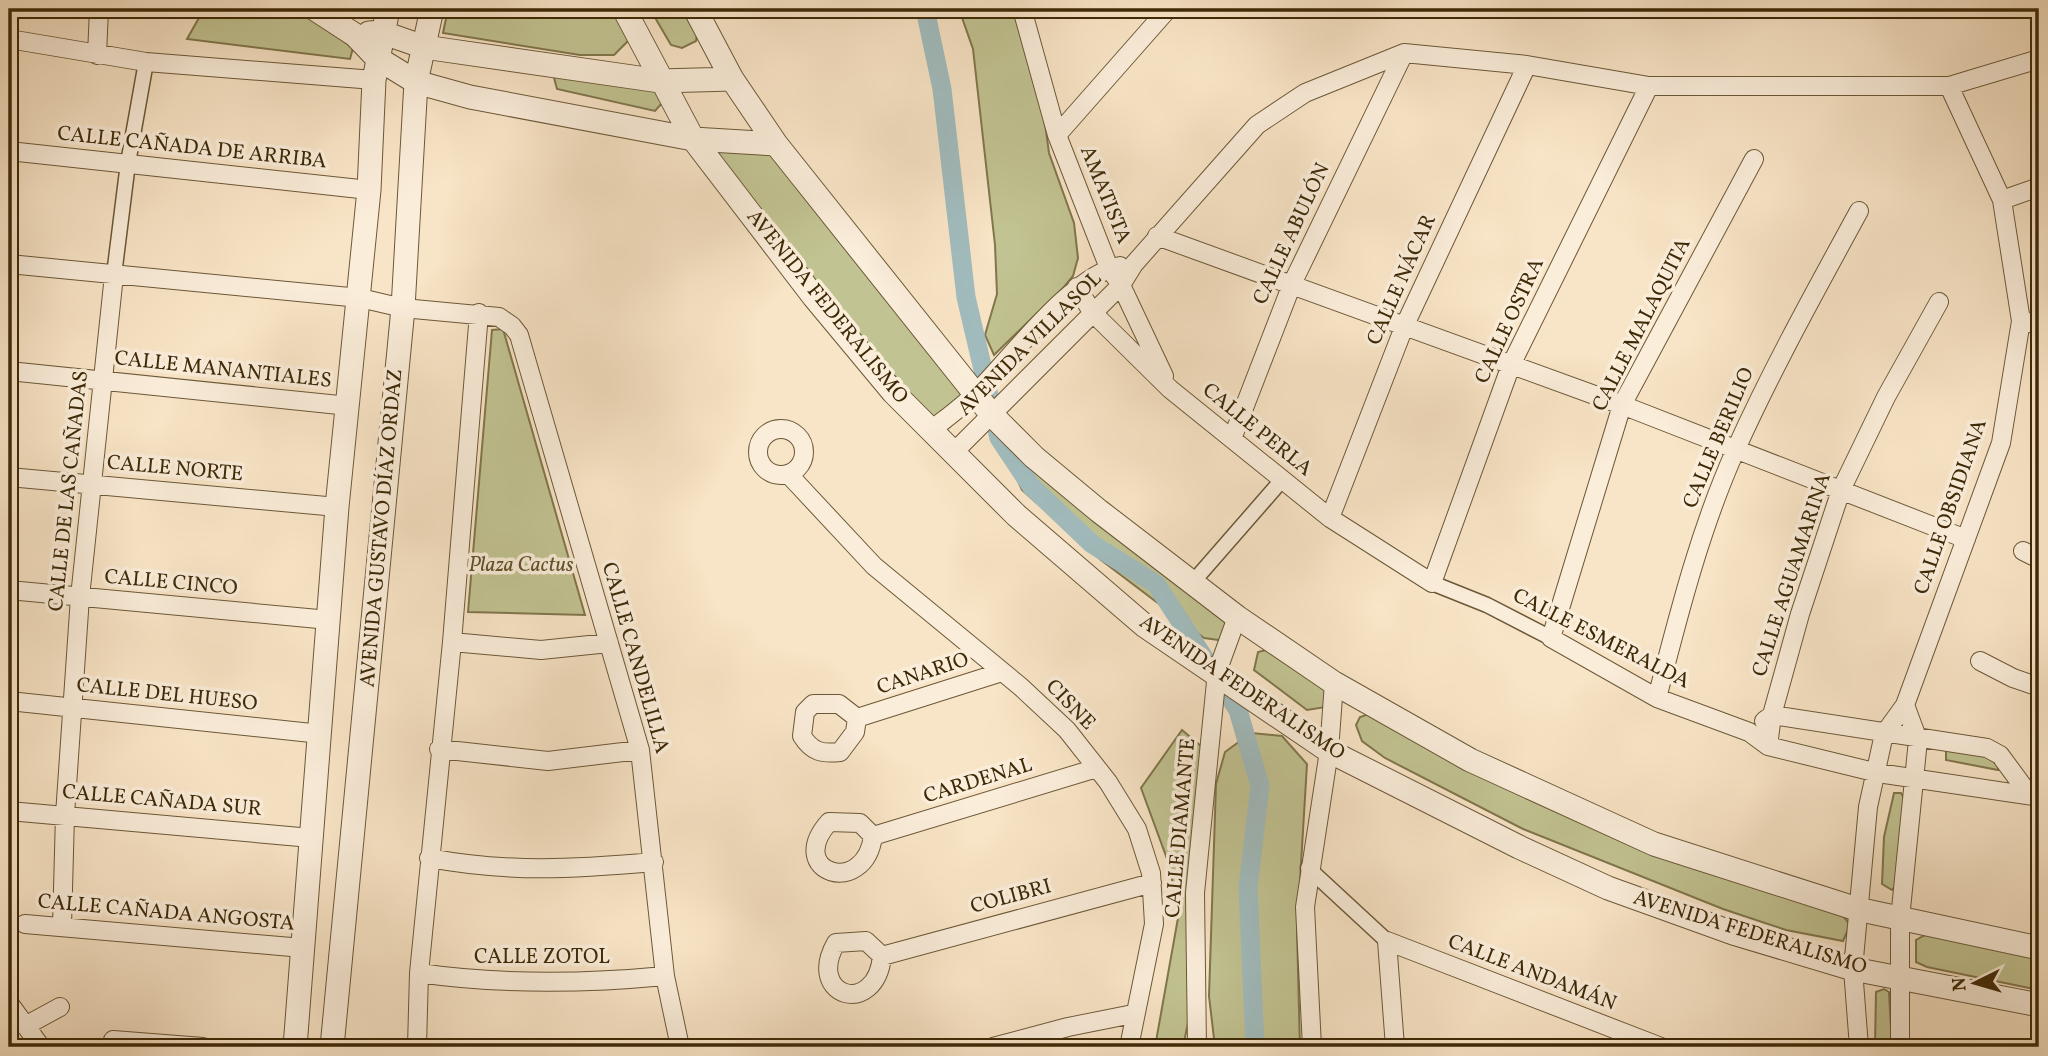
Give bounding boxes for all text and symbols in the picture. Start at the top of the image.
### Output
street label: CALLE CAÑADA DE ARRIBA [56,119,328,177]
street label: AMATISTA [1072,142,1138,248]
street label: CALLE ABULÓN [1246,158,1338,310]
street label: AVENIDA FEDERALISMO [739,204,915,410]
street label: CALLE NÁCAR [1360,210,1444,350]
street label: CALLE MALAQUITA [1586,233,1698,417]
street label: CALLE OSTRA [1468,253,1552,388]
street label: AVENIDA VILLASOL [951,265,1109,423]
street label: CALLE MANANTIALES [113,344,333,396]
street label: CALLE BERILIO [1676,363,1762,513]
street label: AVENIDA GUSTAVO DÍAZ ORDAZ [354,368,410,688]
street label: CALLE DE LAS CAÑADAS [42,369,96,613]
street label: CALLE PERLA [1196,377,1318,484]
street label: CALLE OBSIDIANA [1907,415,1995,598]
street label: CALLE NORTE [106,449,244,489]
street label: CALLE AGUAMARINA [1745,469,1839,680]
park label: Plaza Cactus [468,551,574,580]
street label: CALLE CANDELILLA [594,559,676,757]
street label: CALLE CINCO [103,563,239,603]
street label: CALLE ESMERALDA [1507,582,1695,696]
street label: AVENIDA FEDERALISMO [1133,608,1351,768]
street label: CANARIO [873,646,973,702]
street label: CALLE DEL HUESO [75,671,259,719]
street label: CISNE [1038,673,1102,737]
street label: CALLE DIAMANTE [1159,737,1203,919]
street label: CARDENAL [920,751,1036,811]
street label: CALLE CAÑADA SUR [61,778,263,824]
street label: COLIBRI [967,872,1055,922]
street label: AVENIDA FEDERALISMO [1630,884,1870,982]
street label: CALLE CAÑADA ANGOSTA [36,887,296,939]
street label: CALLE ANDAMÁN [1444,927,1620,1019]
street label: CALLE ZOTOL [474,943,610,972]
north arrow [1940,948,2010,1018]
text: N [1946,976,1974,992]

